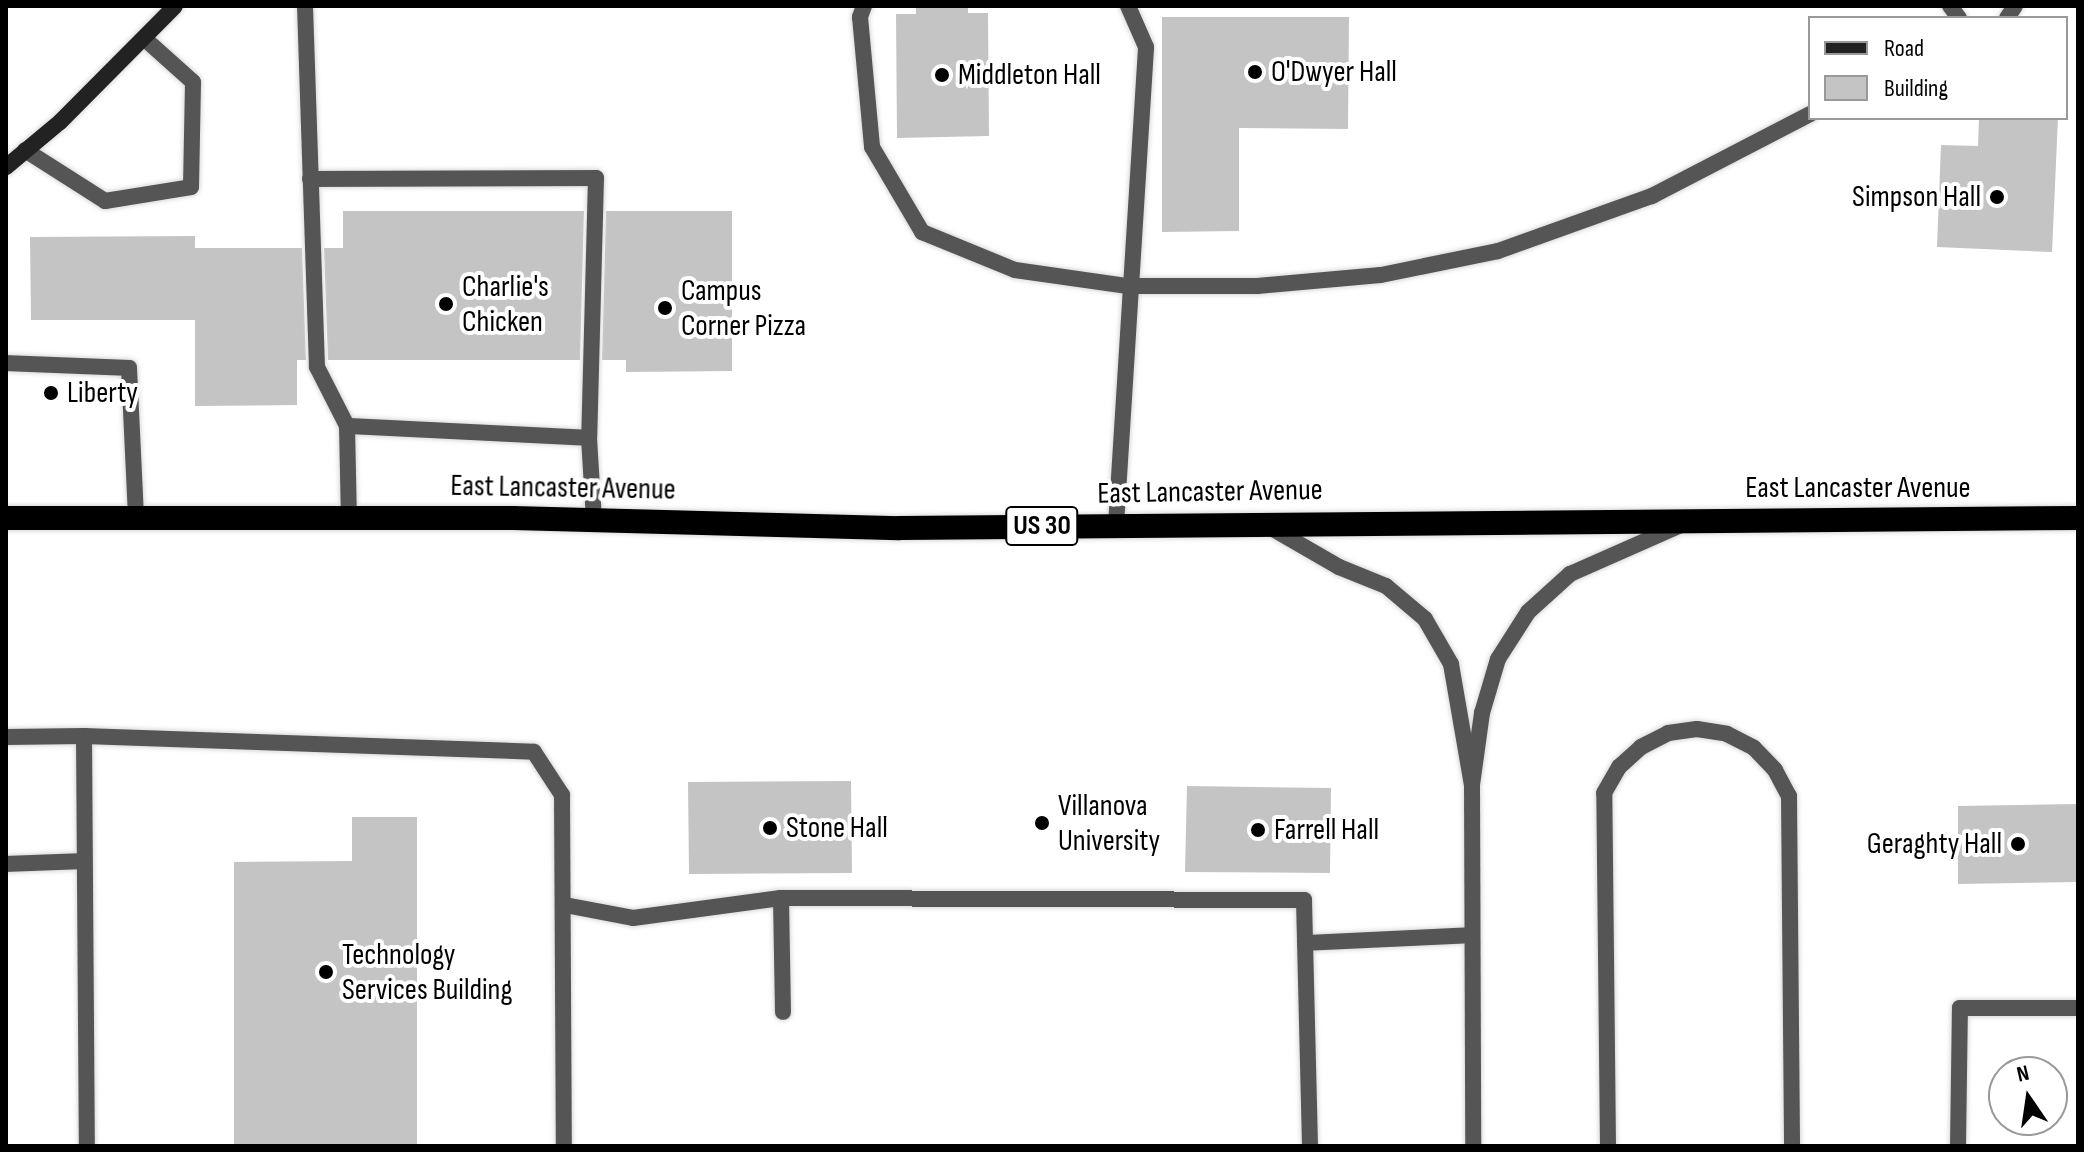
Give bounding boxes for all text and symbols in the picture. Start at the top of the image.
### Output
legend [1808,16,2068,120]
text: Road [1884,34,1924,63]
place label: O'Dwyer Hall [1271,54,1397,90]
place label: Middleton Hall [958,57,1101,93]
marker: O'Dwyer Hall [1246,63,1264,81]
marker: Middleton Hall [933,66,951,84]
text: Building [1884,74,1948,103]
place label: Simpson Hall [1852,179,1981,215]
marker: Simpson Hall [1988,188,2006,206]
place label: Charlie's Chicken [462,269,549,340]
place label: Campus Corner Pizza [681,273,806,344]
marker: Charlie's Chicken [437,295,455,313]
marker: Campus Corner Pizza [656,299,674,317]
place label: Liberty [67,375,138,411]
marker: Liberty [42,384,60,402]
street label: East Lancaster Avenue [450,468,676,508]
street label: East Lancaster Avenue [1745,470,1971,506]
street label: East Lancaster Avenue [1097,472,1323,512]
road number: US 30 [1004,502,1080,550]
place label: Villanova University [1058,788,1160,858]
place label: Stone Hall [786,810,888,846]
place label: Farrell Hall [1274,812,1379,848]
marker: Villanova University [1033,814,1051,832]
marker: Stone Hall [761,819,779,837]
marker: Farrell Hall [1249,821,1267,839]
place label: Geraghty Hall [1867,826,2002,862]
marker: Geraghty Hall [2009,835,2027,853]
place label: Technology Services Building [342,937,512,1008]
marker: Technology Services Building [317,963,335,981]
north arrow [1988,1056,2068,1136]
text: N [2014,1060,2032,1089]

